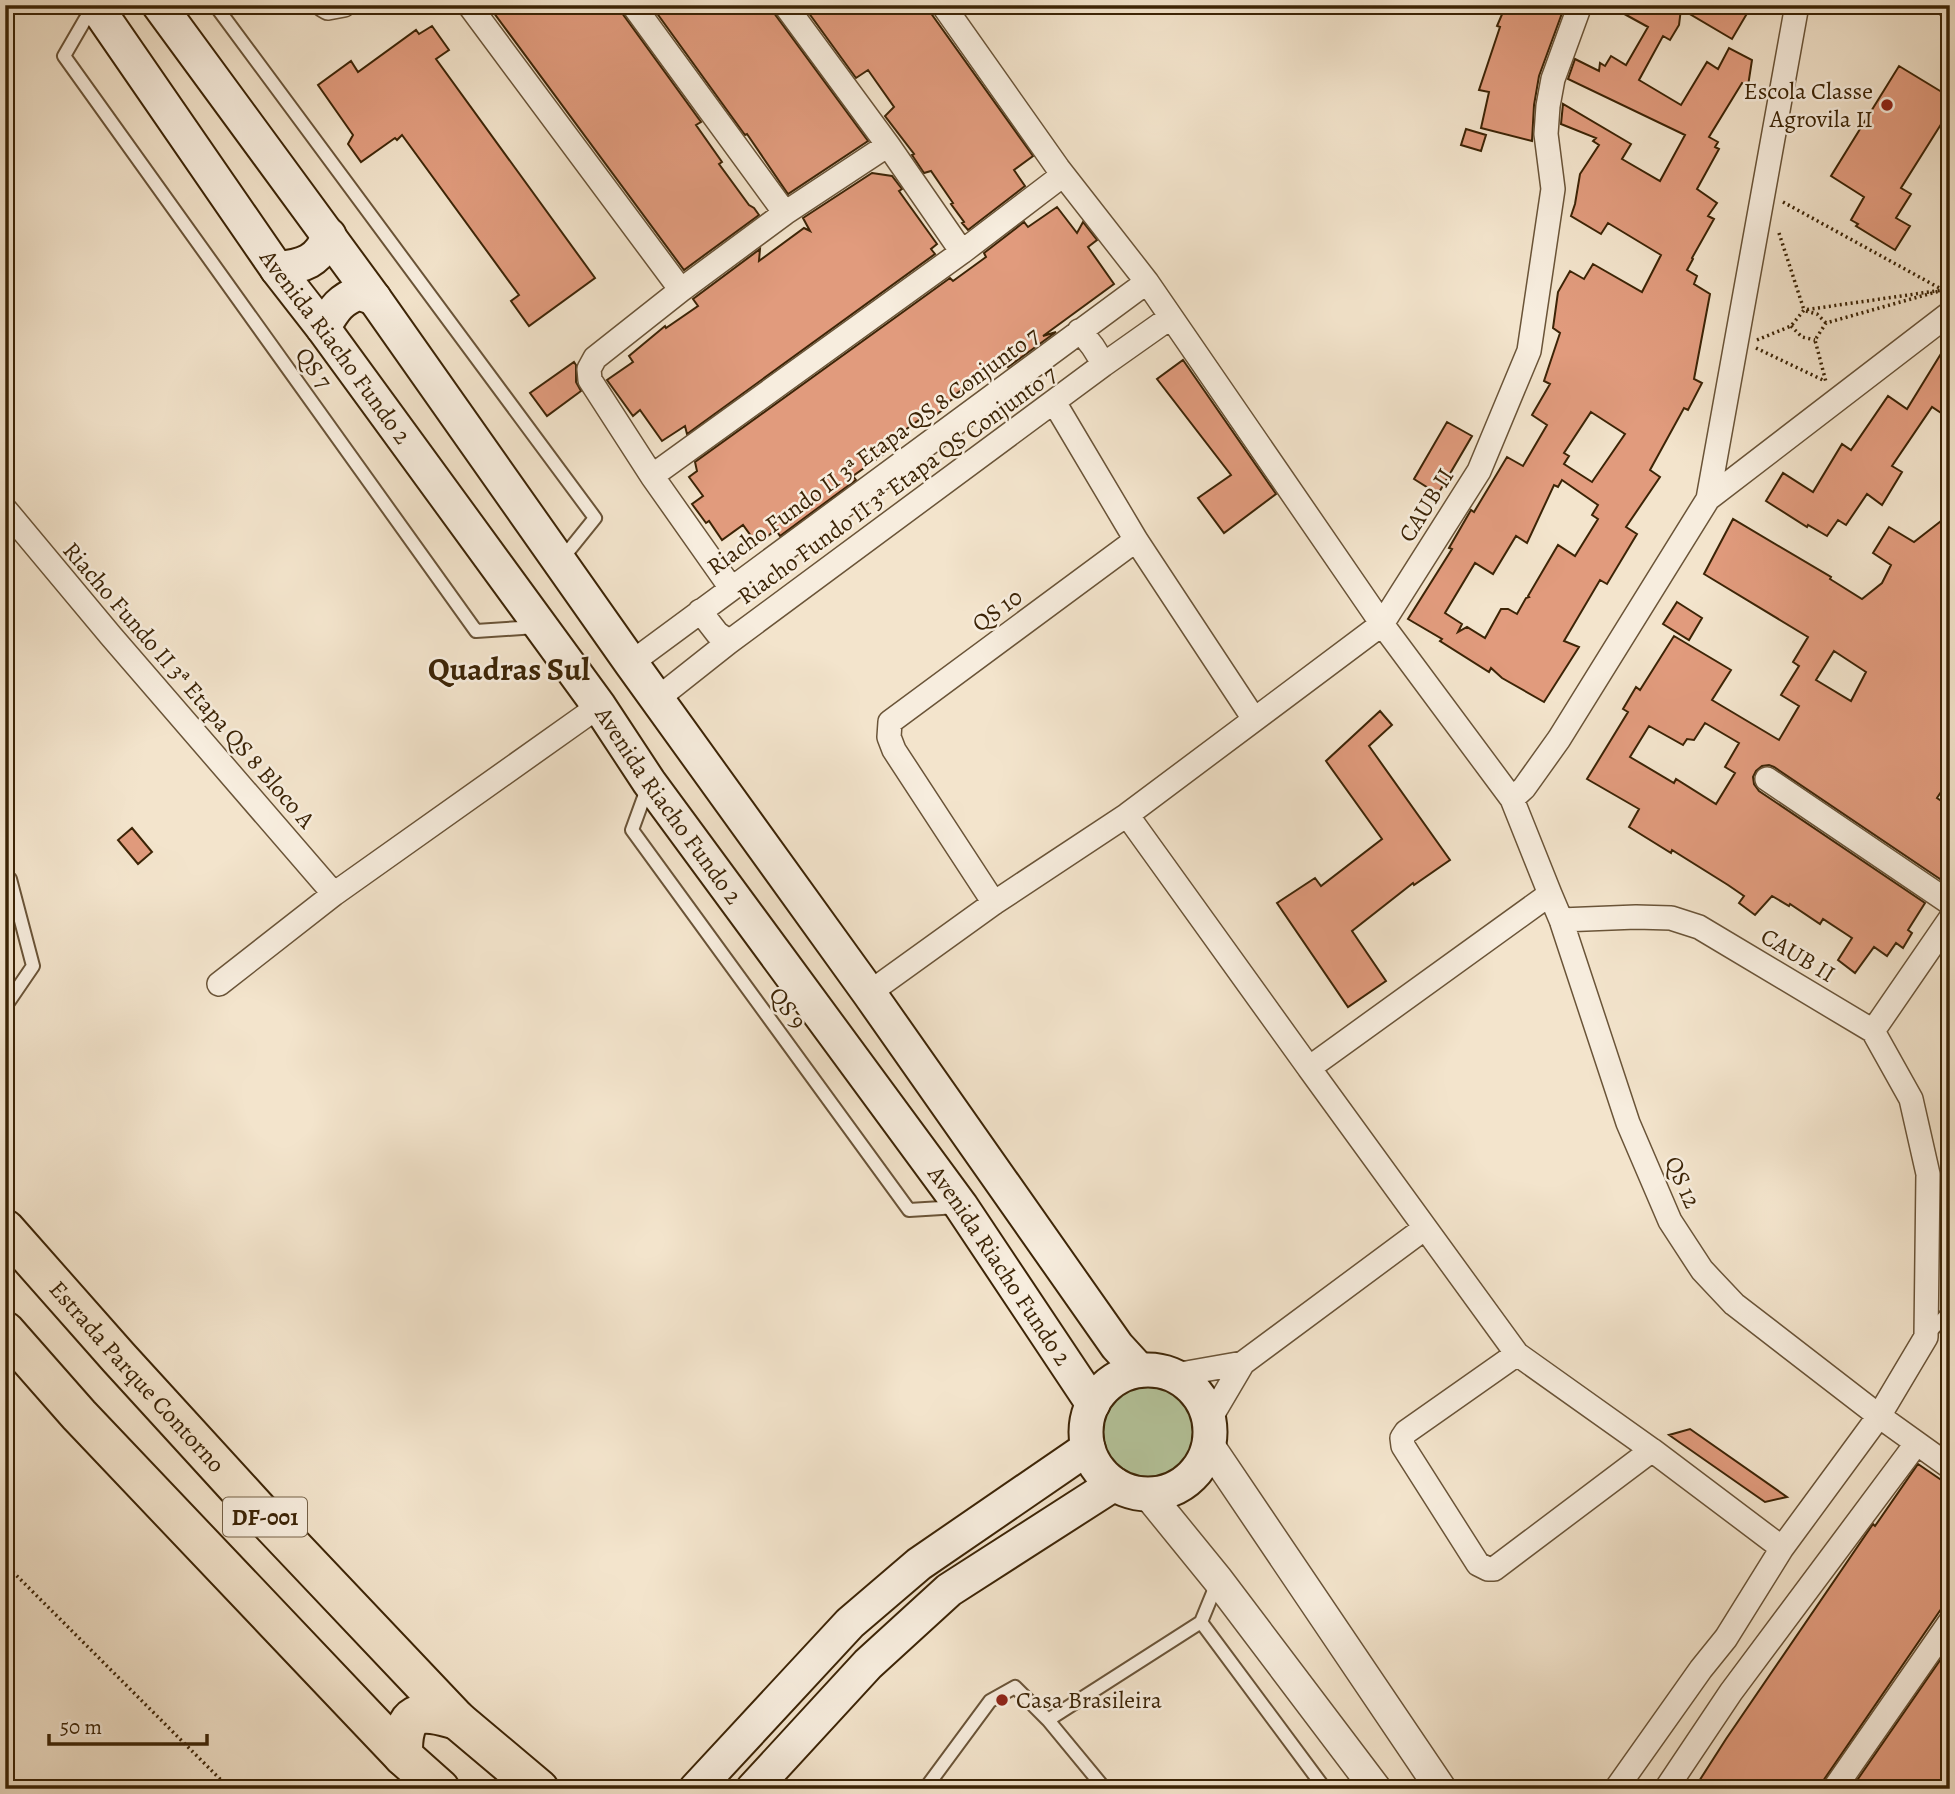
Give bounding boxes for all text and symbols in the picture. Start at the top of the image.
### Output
place label: Escola Classe Agrovila II [1743,75,1873,135]
marker: Escola Classe Agrovila II [1879,97,1895,113]
street label: Avenida Riacho Fundo 2 [252,243,418,451]
street label: Riacho Fundo II 3ª Etapa QS 8 Conjunto 7 [700,319,1046,583]
street label: QS 7 [288,341,340,396]
street label: Riacho Fundo II 3ª Etapa QS Conjunto 7 [731,358,1064,612]
street label: CAUB II [1391,462,1461,548]
street label: Riacho Fundo II 3ª Etapa QS 8 Bloco A [56,535,323,836]
street label: QS 10 [965,581,1029,639]
district label: Quadras Sul [428,647,591,691]
street label: Avenida Riacho Fundo 2 [587,700,750,911]
street label: CAUB II [1755,920,1841,990]
street label: QS 9 [762,980,814,1036]
street label: QS 12 [1657,1151,1709,1213]
street label: Avenida Riacho Fundo 2 [920,1158,1079,1372]
street label: Estrada Parque Contorno [42,1274,232,1480]
road number: DF-001 [223,1498,307,1536]
place label: Casa Brasileira [1016,1684,1163,1716]
marker: Casa Brasileira [994,1692,1010,1708]
scale bar [49,1703,206,1747]
text: 50 m [60,1713,102,1741]

